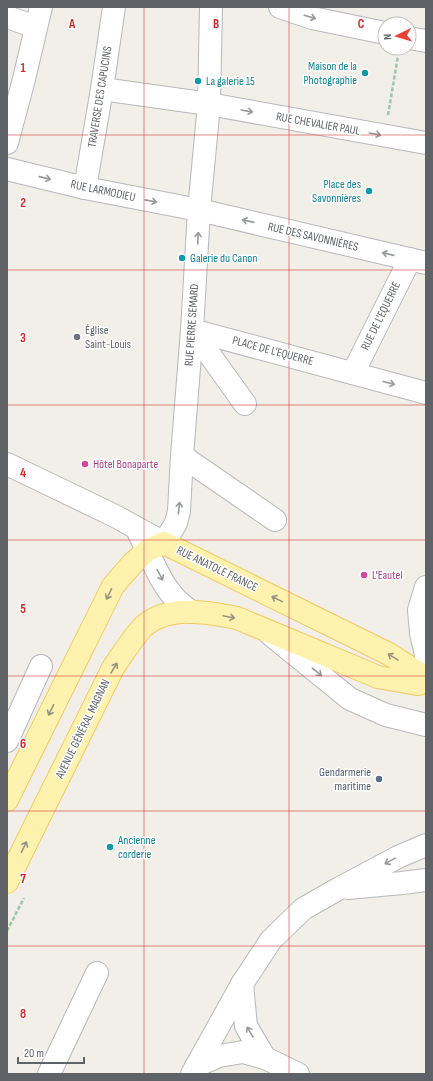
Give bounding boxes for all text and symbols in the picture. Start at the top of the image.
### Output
one-way arrow [304,14,317,21]
text: A [68,16,76,32]
text: B [213,16,219,32]
text: C [358,16,365,32]
north arrow [377,16,417,56]
text: N [381,33,394,40]
street label: TRAVERSE DES CAPUCINS [85,45,115,149]
place label: Maison de la Photographie [303,59,357,88]
text: 1 [20,60,26,76]
marker: Maison de la Photographie [360,68,370,78]
place label: La galerie 15 [206,74,255,89]
marker: La galerie 15 [193,76,203,86]
one-way arrow [241,108,254,116]
street label: RUE CHEVALIER PAUL [275,109,362,139]
one-way arrow [368,131,381,139]
one-way arrow [38,175,51,183]
street label: RUE LARMODIEU [69,177,137,205]
place label: Place des Savonnières [312,177,361,206]
marker: Place des Savonnières [364,186,374,196]
text: 2 [20,195,26,211]
one-way arrow [144,197,157,205]
one-way arrow [242,217,255,225]
street label: RUE DES SAVONNIÈRES [266,219,360,255]
one-way arrow [194,232,201,245]
one-way arrow [382,250,395,258]
place label: Galerie du Canon [190,251,257,266]
marker: Galerie du Canon [177,253,187,263]
street label: RUE DE L'EQUERRE [358,279,404,353]
street label: RUE PIERRE SEMARD [182,283,202,367]
place label: Église Saint-Louis [85,323,131,352]
text: 3 [20,330,26,346]
marker: Église Saint-Louis [72,332,82,342]
street label: PLACE DE L'EQUERRE [231,333,315,369]
one-way arrow [383,380,396,387]
place label: Hôtel Bonaparte [93,457,158,472]
marker: Hôtel Bonaparte [80,459,90,469]
text: 4 [20,465,26,481]
one-way arrow [176,502,183,515]
street label: RUE ANATOLE FRANCE [174,543,260,595]
place label: L'Eautel [372,568,403,583]
one-way arrow [157,569,164,581]
marker: L'Eautel [359,570,369,580]
one-way arrow [105,587,112,599]
one-way arrow [271,595,283,602]
text: 5 [20,601,26,617]
one-way arrow [223,613,236,621]
one-way arrow [387,652,399,660]
one-way arrow [110,662,118,674]
one-way arrow [312,668,323,677]
street label: AVENUE GÉNÉRAL MAGNAN [52,677,114,782]
one-way arrow [47,704,55,716]
text: 6 [20,736,26,752]
place label: Gendarmerie maritime [319,765,371,794]
marker: Gendarmerie maritime [374,774,384,784]
place label: Ancienne corderie [117,833,156,862]
one-way arrow [21,841,28,853]
marker: Ancienne corderie [105,842,115,852]
one-way arrow [384,857,396,865]
text: 7 [20,871,26,887]
text: 8 [20,1006,26,1022]
one-way arrow [245,1026,253,1038]
scale bar [18,1039,84,1065]
text: 20 m [24,1046,44,1061]

